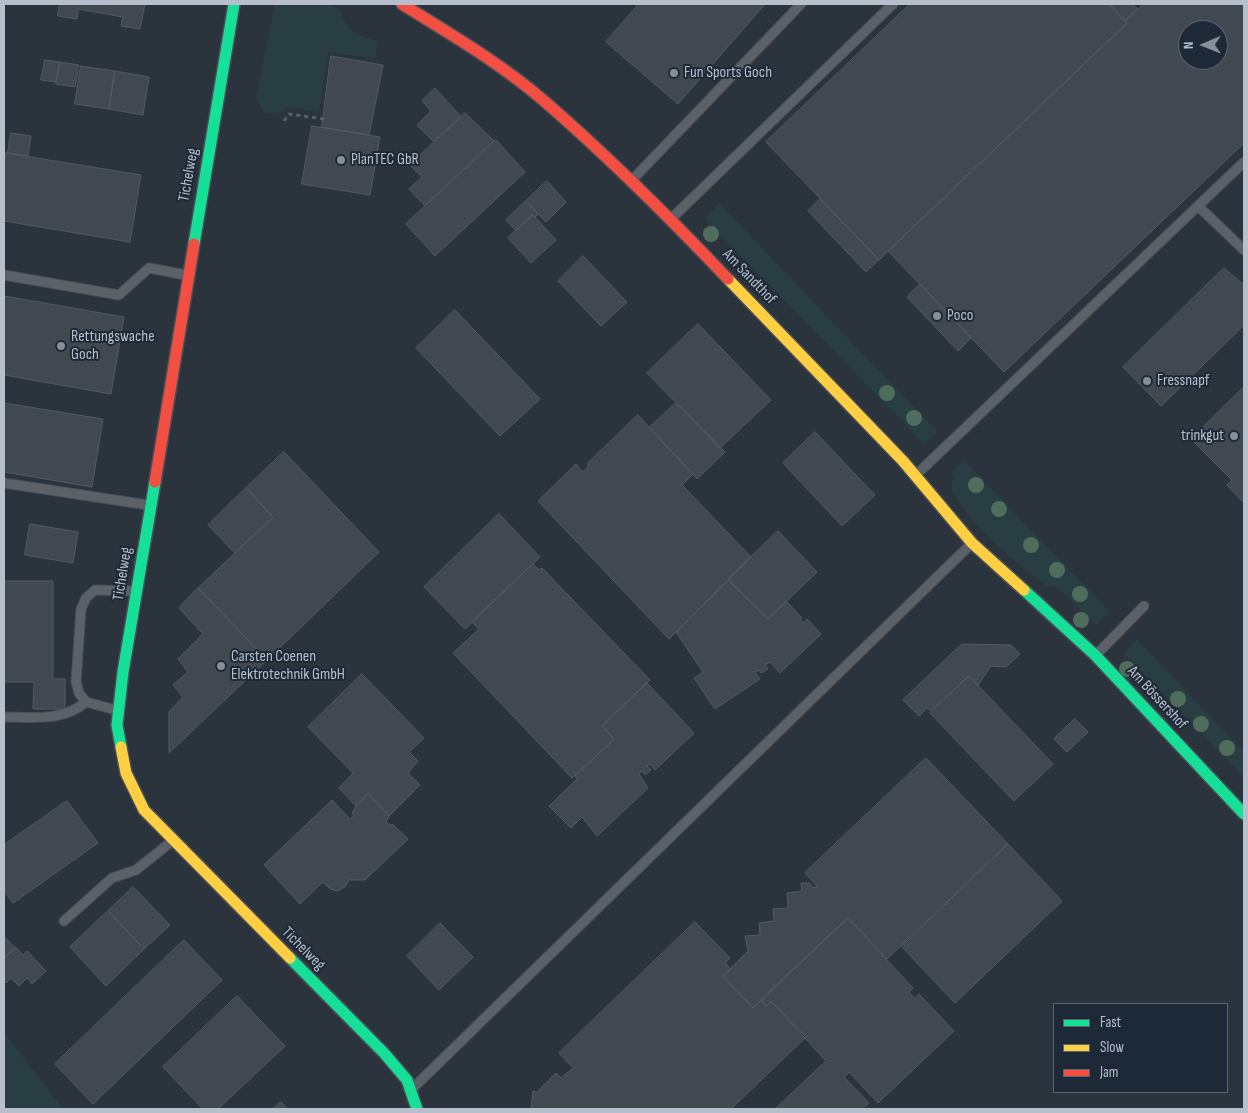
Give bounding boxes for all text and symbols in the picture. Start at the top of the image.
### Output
north arrow [1178,20,1228,70]
text: N [1180,41,1197,49]
place label: Fun Sports Goch [684,63,772,83]
marker: Fun Sports Goch [668,67,680,79]
street label: Tichelweg [175,147,203,203]
place label: PlanTEC GbR [351,150,419,170]
marker: PlanTEC GbR [335,154,347,166]
street label: Am Sandthof [718,245,780,309]
place label: Poco [947,306,973,326]
marker: Poco [931,310,943,322]
place label: Rettungswache Goch [71,327,155,365]
marker: Rettungswache Goch [55,340,67,352]
place label: Fressnapf [1157,371,1209,391]
marker: Fressnapf [1141,375,1153,387]
place label: trinkgut [1181,426,1224,446]
marker: trinkgut [1228,430,1240,442]
street label: Tichelweg [109,546,137,602]
place label: Carsten Coenen Elektrotechnik GmbH [231,647,345,685]
marker: Carsten Coenen Elektrotechnik GmbH [215,660,227,672]
street label: Am Bössershof [1123,662,1191,734]
street label: Tichelweg [277,923,329,975]
legend [1053,1003,1228,1093]
text: Fast [1100,1013,1121,1032]
text: Slow [1100,1038,1124,1057]
text: Jam [1100,1063,1118,1082]

